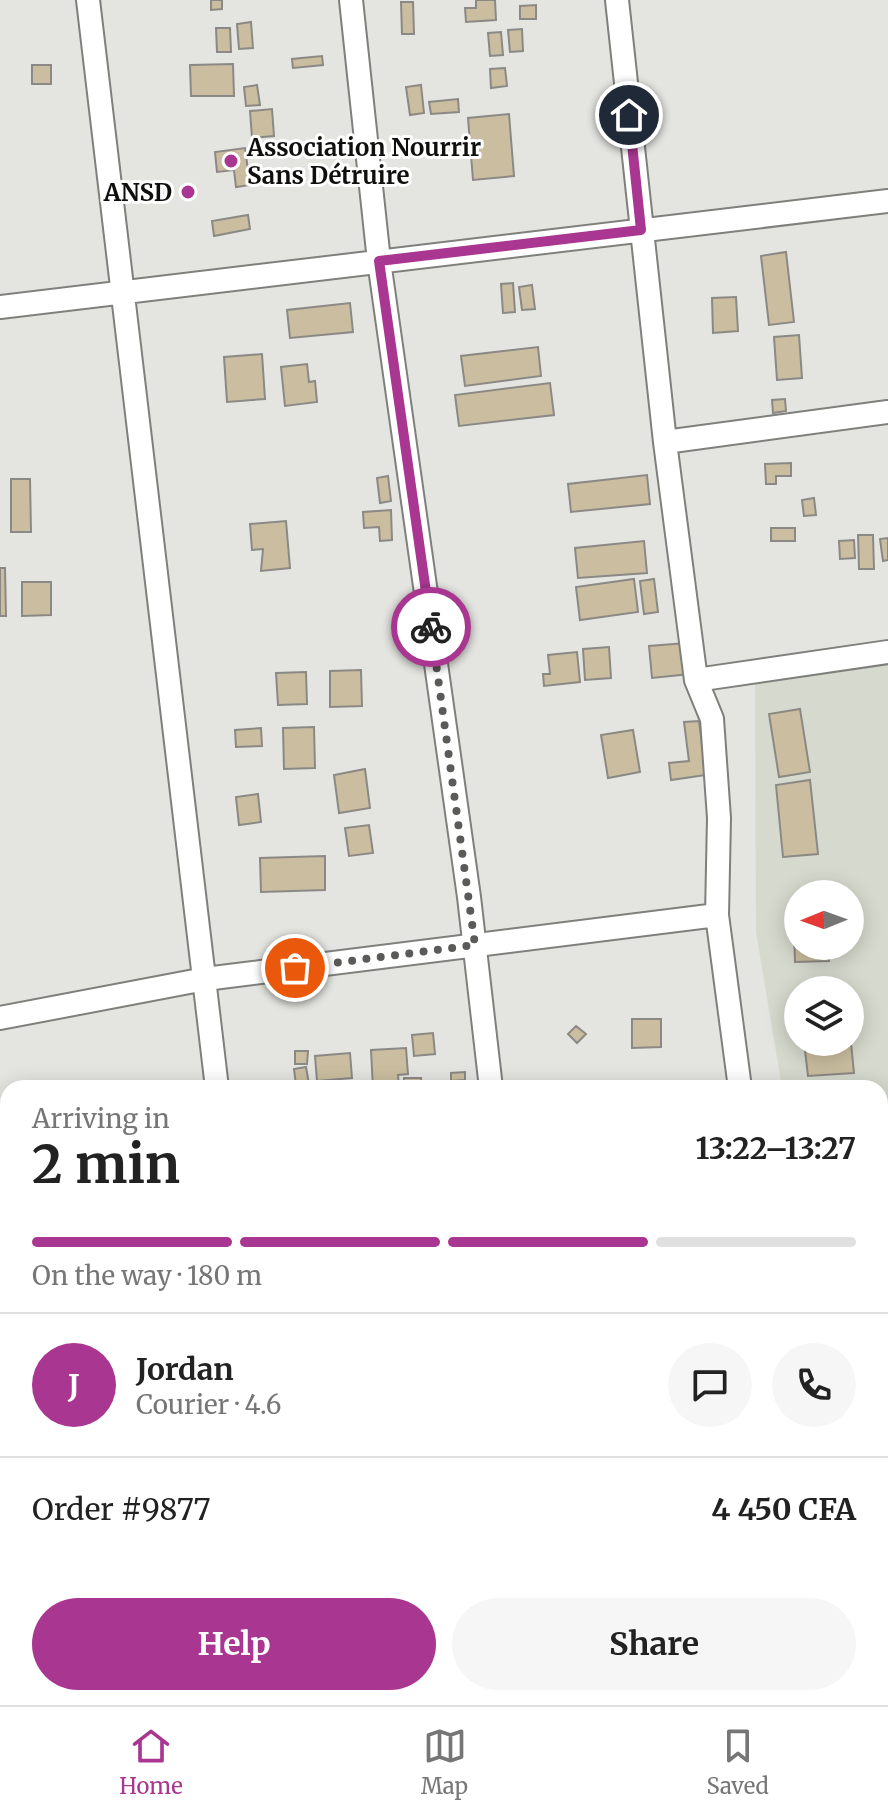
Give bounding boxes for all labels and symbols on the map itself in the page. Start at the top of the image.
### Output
pin [595,81,663,149]
place label: Association Nourrir Sans Détruire [246,132,481,191]
marker: Association Nourrir Sans Détruire [222,152,240,170]
place label: ANSD [103,177,172,208]
marker: ANSD [179,183,197,201]
courier [391,587,471,667]
north arrow [784,880,864,960]
pin [261,934,329,1002]

